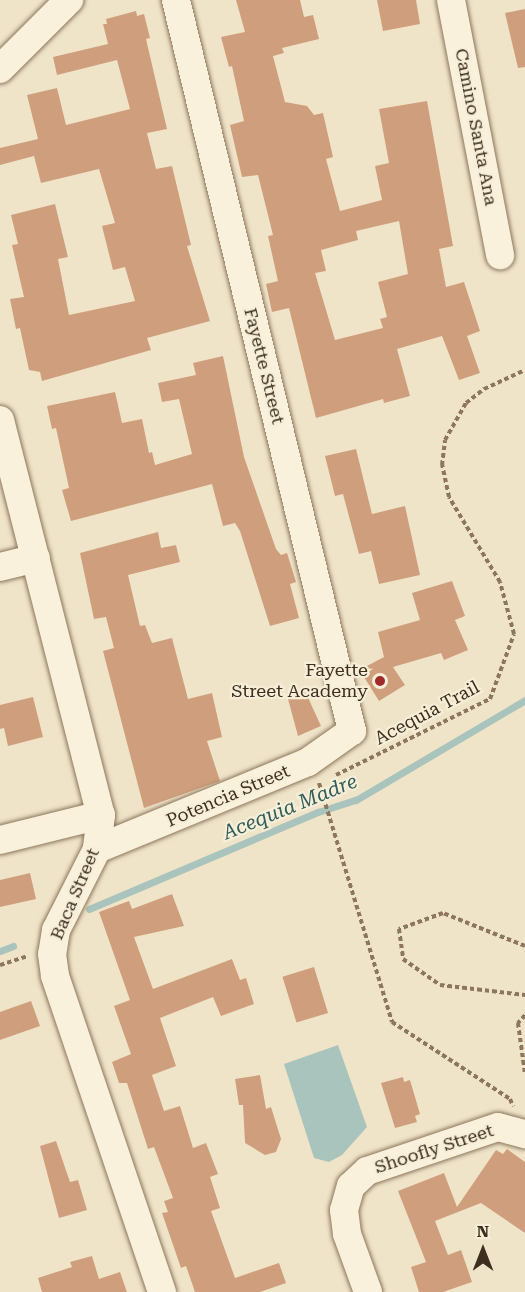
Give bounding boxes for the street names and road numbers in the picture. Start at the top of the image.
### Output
street label: Camino Santa Ana [450,47,502,207]
street label: Fayette Street [239,306,289,426]
street label: Acequia Trail [371,676,483,750]
street label: Potencia Street [163,760,293,832]
street label: Baca Street [46,845,104,943]
street label: Shoofly Street [372,1120,496,1178]

